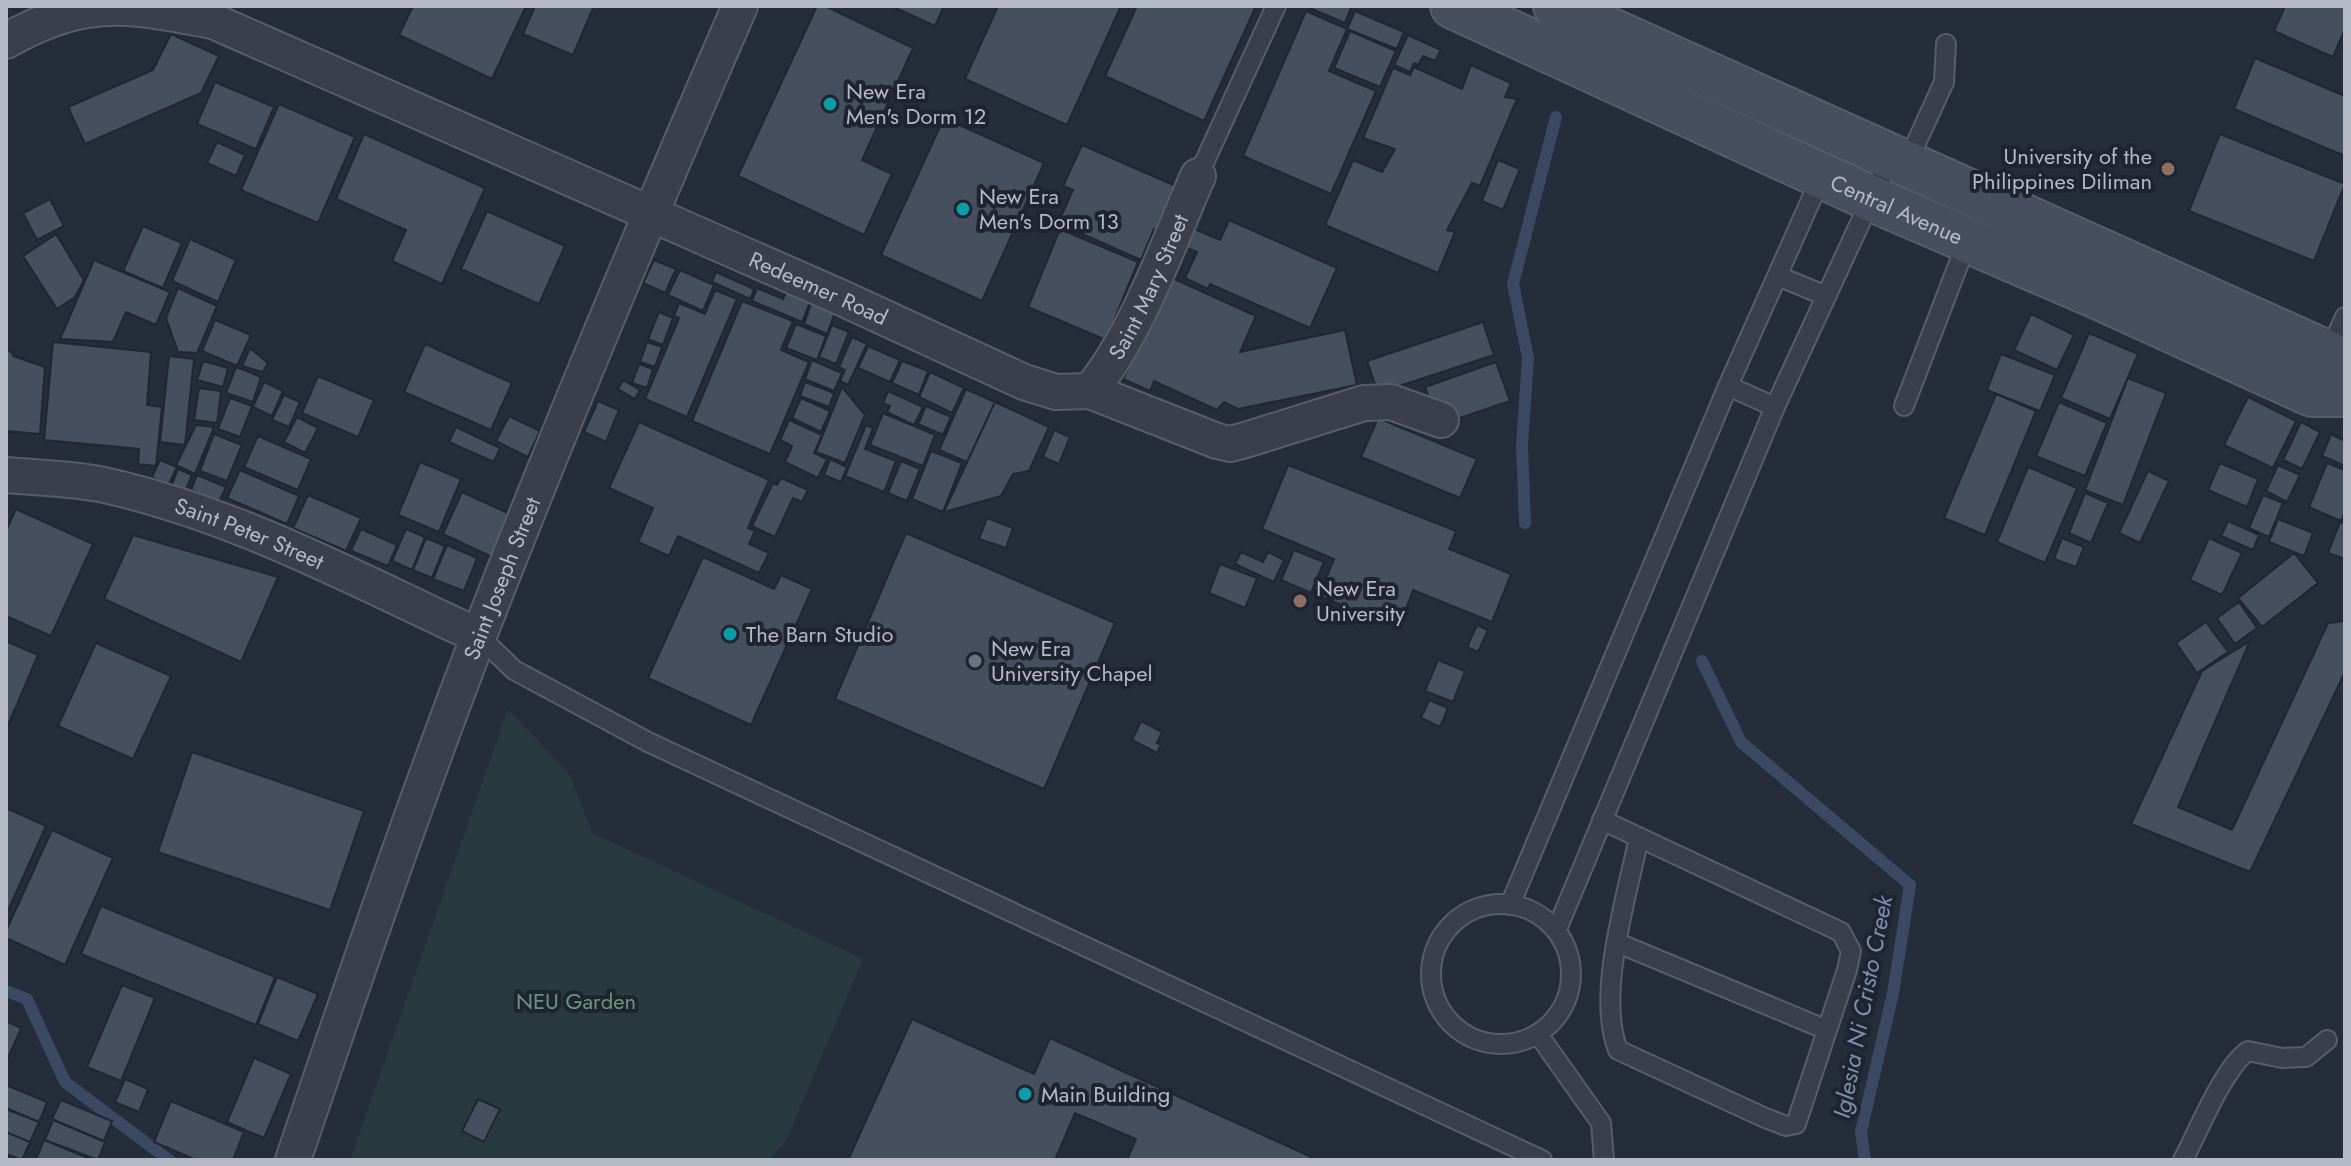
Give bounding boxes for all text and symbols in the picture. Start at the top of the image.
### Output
place label: New Era Men's Dorm 12 [846,75,986,132]
marker: New Era Men's Dorm 12 [821,95,839,113]
place label: University of the Philippines Diliman [1972,140,2152,197]
marker: University of the Philippines Diliman [2159,160,2177,178]
street label: Central Avenue [1825,166,1968,252]
place label: New Era Men's Dorm 13 [979,180,1119,237]
marker: New Era Men's Dorm 13 [954,200,972,218]
street label: Saint Mary Street [1100,208,1196,366]
street label: Redeemer Road [744,243,893,333]
street label: Saint Peter Street [171,489,330,577]
street label: Saint Joseph Street [455,491,548,664]
place label: New Era University [1316,572,1405,629]
marker: New Era University [1291,592,1309,610]
place label: The Barn Studio [746,618,893,650]
marker: The Barn Studio [721,625,739,643]
place label: New Era University Chapel [991,632,1153,689]
marker: New Era University Chapel [966,652,984,670]
water label: Iglesia Ni Cristo Creek [1824,891,1902,1121]
park label: NEU Garden [516,985,636,1017]
place label: Main Building [1041,1078,1170,1110]
marker: Main Building [1016,1085,1034,1103]

